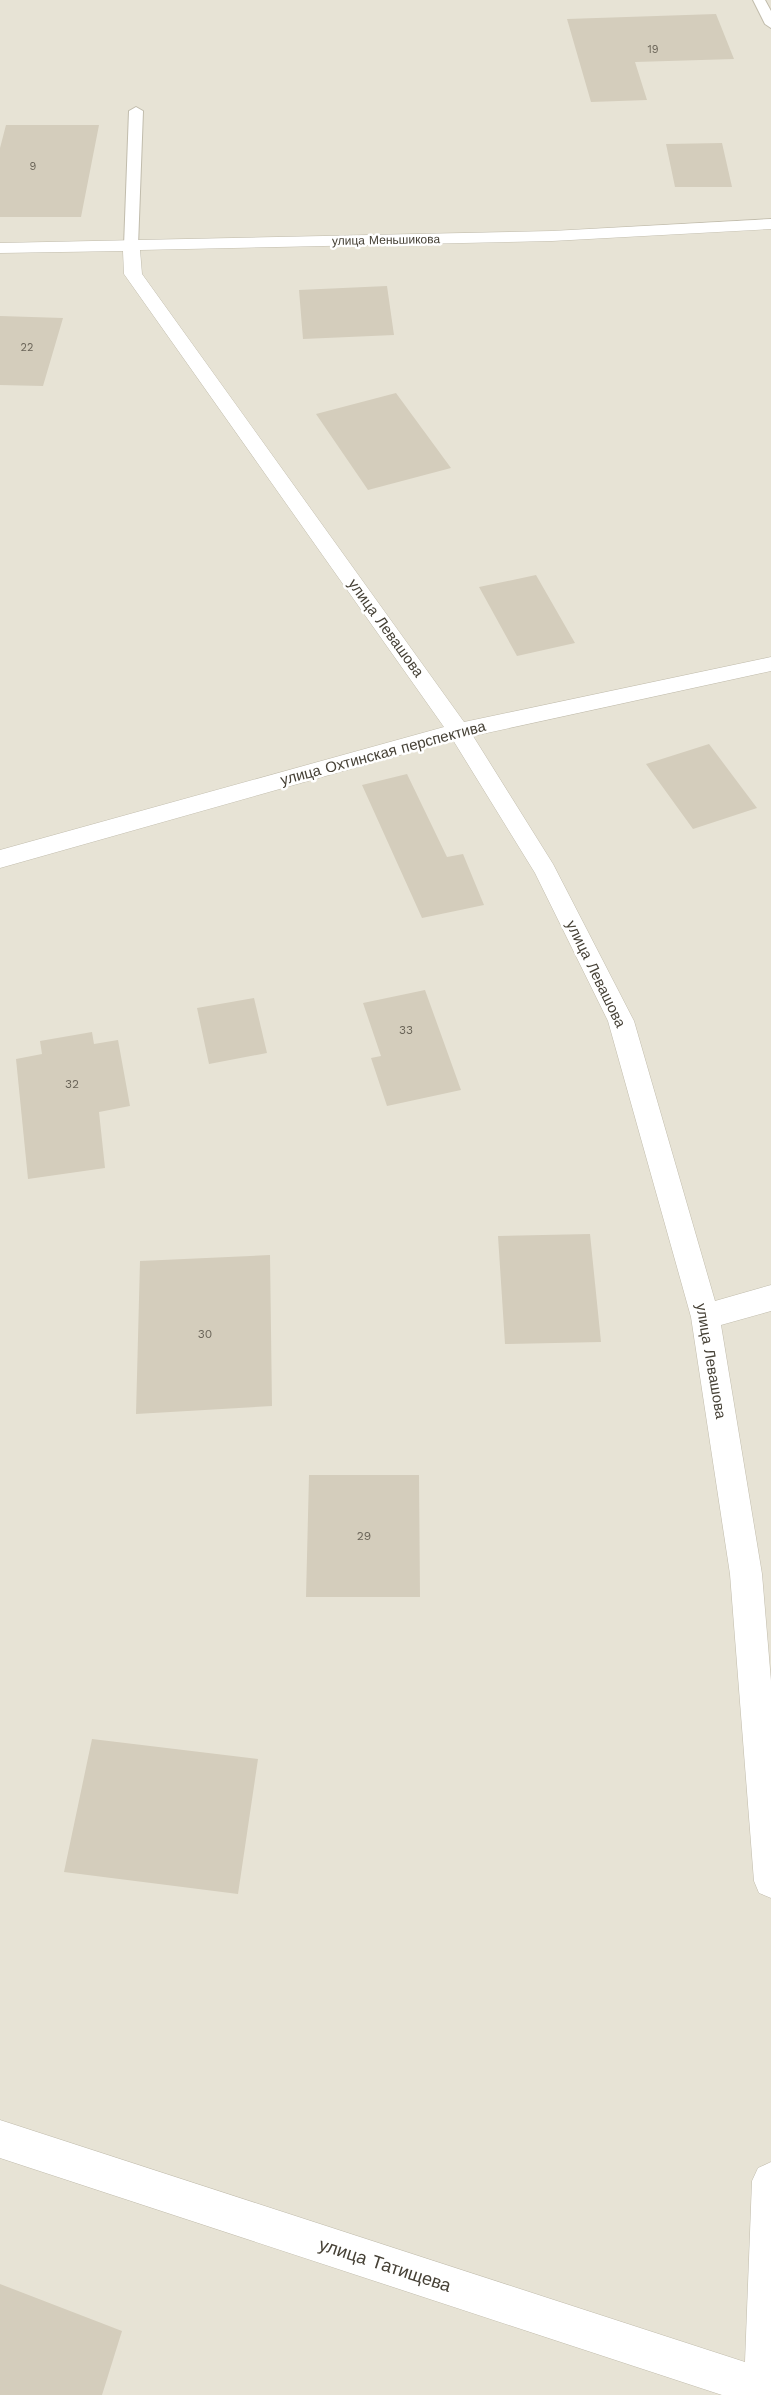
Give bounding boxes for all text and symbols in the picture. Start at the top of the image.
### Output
house number: 19 [647,43,659,56]
house number: 9 [30,160,37,173]
street label: улица Меньшикова [332,232,440,248]
house number: 22 [21,341,33,354]
street label: улица Левашова [344,575,428,681]
street label: улица Охтинская перспектива [278,717,488,789]
street label: улица Левашова [562,917,630,1031]
house number: 33 [399,1023,413,1037]
house number: 32 [65,1077,79,1091]
street label: улица Левашова [692,1302,730,1421]
house number: 30 [198,1327,212,1341]
house number: 29 [357,1529,371,1543]
street label: улица Татищева [316,2233,455,2296]

